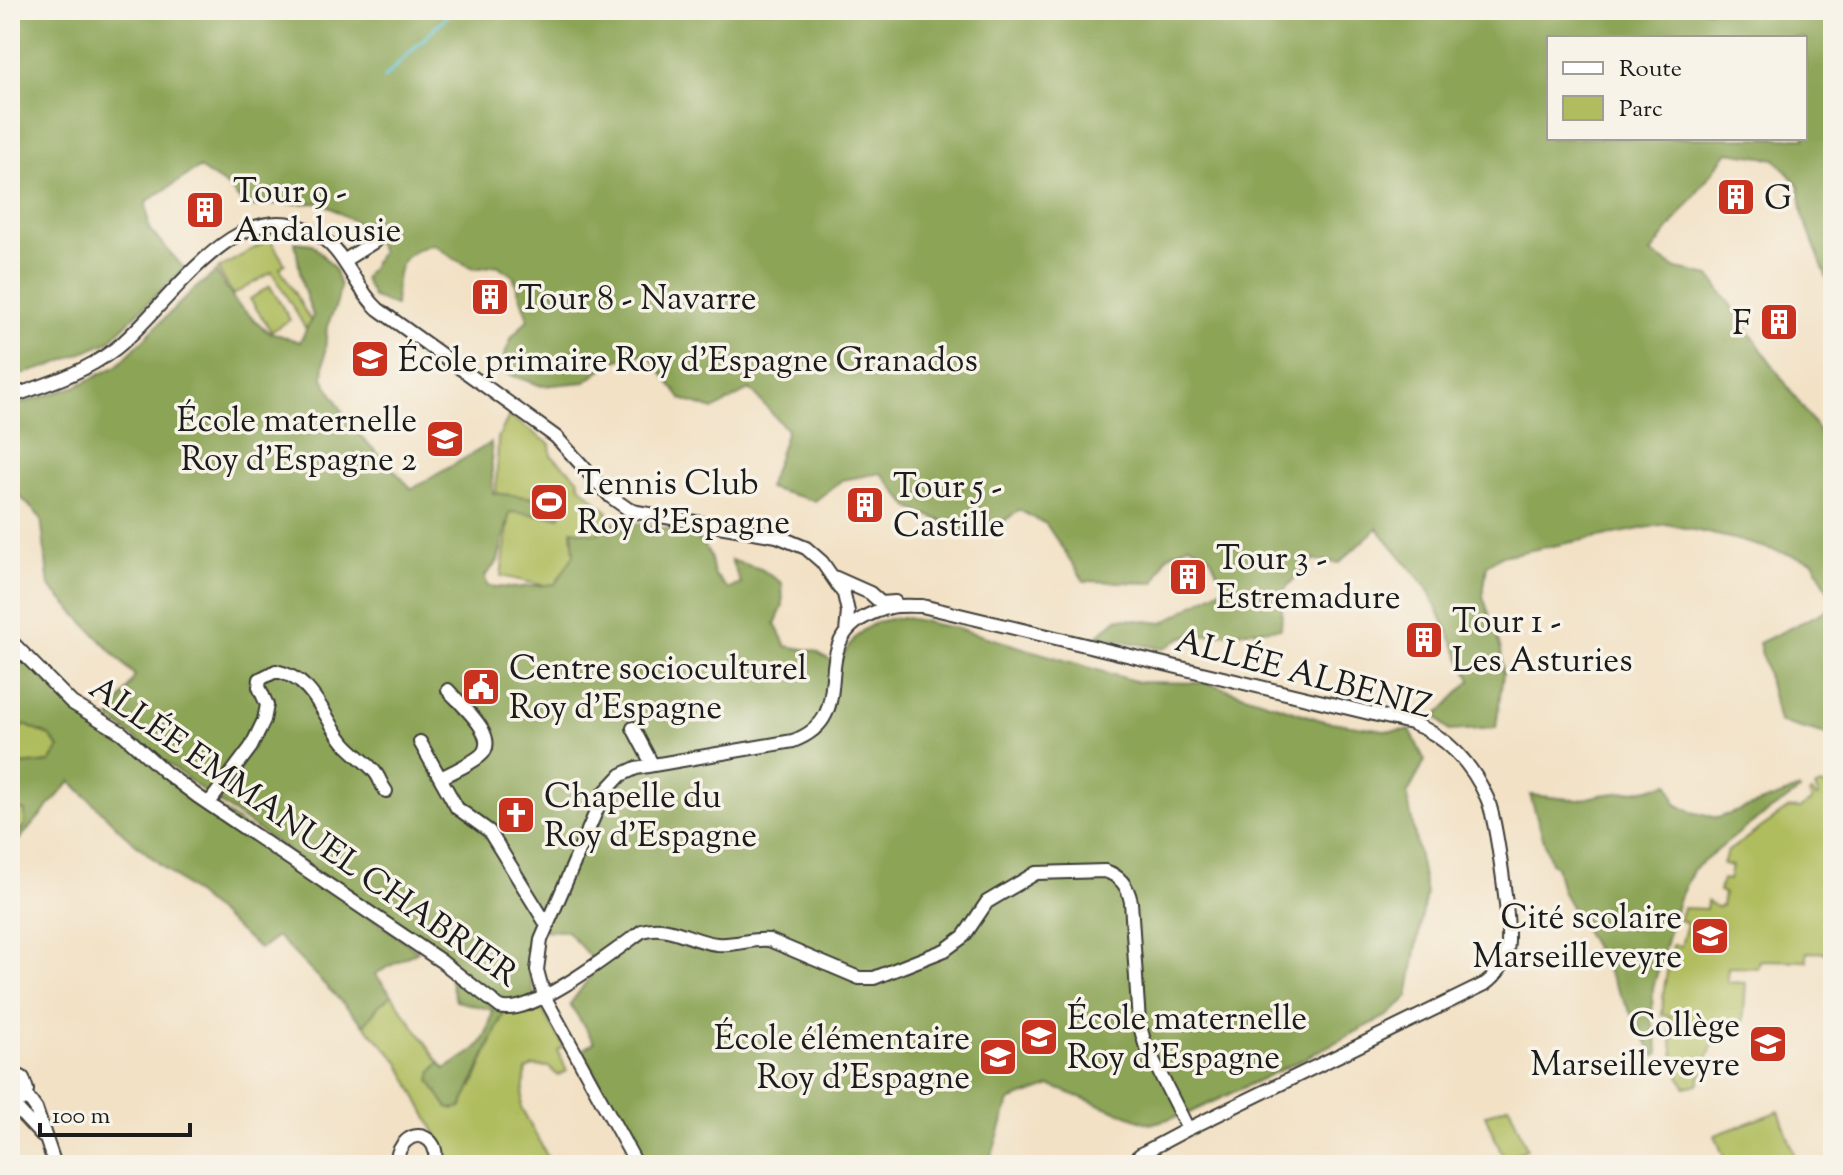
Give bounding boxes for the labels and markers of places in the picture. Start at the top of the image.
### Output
place label: Tour 9 - Andalousie [233,169,401,257]
building icon: G [1715,176,1757,218]
place label: G [1764,176,1792,225]
building icon: Tour 9 - Andalousie [184,189,226,231]
building icon: Tour 8 - Navarre [469,276,511,318]
place label: Tour 8 - Navarre [518,276,757,325]
place label: F [1732,301,1751,350]
building icon: F [1758,301,1800,343]
school or university icon: École primaire Roy d'Espagne Granados [349,338,391,380]
place label: École primaire Roy d'Espagne Granados [398,338,978,387]
place label: École maternelle Roy d'Espagne 2 [177,398,417,486]
school or university icon: École maternelle Roy d'Espagne 2 [424,418,466,460]
place label: Tennis Club Roy d'Espagne [577,461,790,549]
place label: Tour 5 - Castille [893,464,1005,552]
sports icon: Tennis Club Roy d'Espagne [528,481,570,523]
building icon: Tour 5 - Castille [844,484,886,526]
place label: Tour 3 - Estremadure [1216,536,1400,624]
building icon: Tour 3 - Estremadure [1167,556,1209,598]
place label: Tour 1 - Les Asturies [1452,599,1633,687]
building icon: Tour 1 - Les Asturies [1403,619,1445,661]
place label: Centre socioculturel Roy d'Espagne [509,646,807,734]
public building icon: Centre socioculturel Roy d'Espagne [460,666,502,708]
place label: Chapelle du Roy d’Espagne [544,774,757,862]
church icon: Chapelle du Roy d’Espagne [495,794,537,836]
place label: Cité scolaire Marseilleveyre [1472,895,1682,983]
school or university icon: Cité scolaire Marseilleveyre [1689,915,1731,957]
place label: École maternelle Roy d'Espagne [1067,996,1307,1084]
place label: Collège Marseilleveyre [1530,1003,1740,1091]
place label: École élémentaire Roy d'Espagne [714,1016,970,1104]
school or university icon: École maternelle Roy d'Espagne [1018,1016,1060,1058]
school or university icon: Collège Marseilleveyre [1747,1023,1789,1065]
school or university icon: École élémentaire Roy d'Espagne [977,1036,1019,1078]

